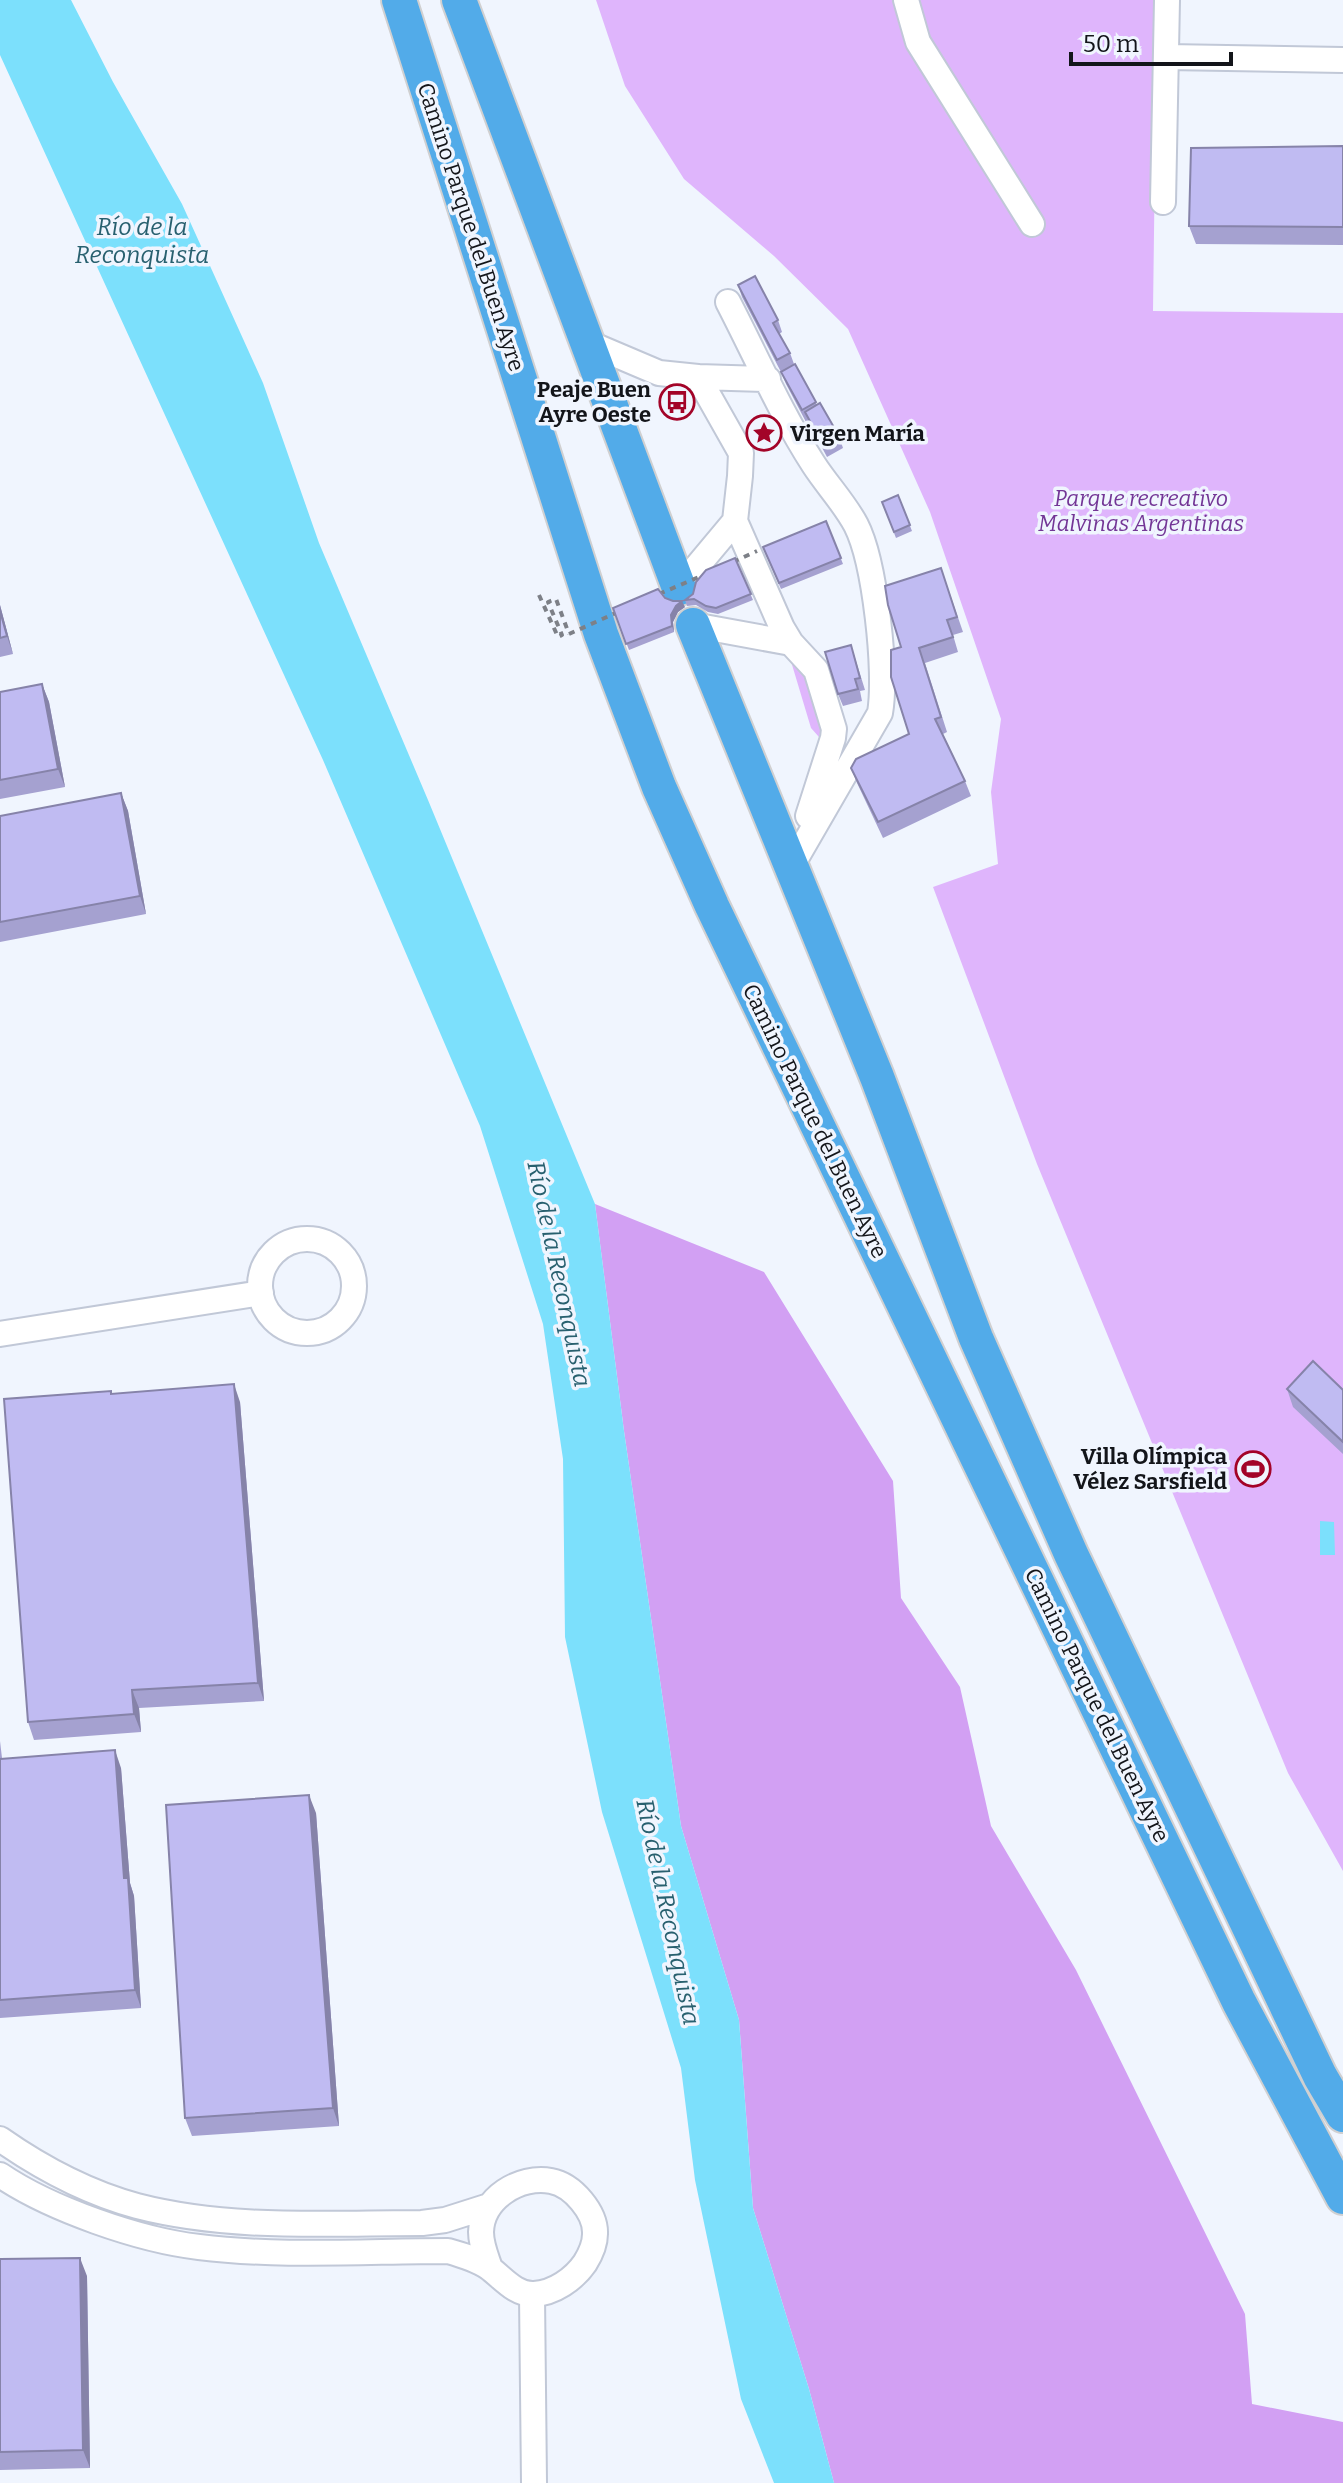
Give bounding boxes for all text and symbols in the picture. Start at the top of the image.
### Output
scale bar [1071,16,1231,66]
text: 50 m [1083,30,1139,58]
street label: Camino Parque del Buen Ayre [412,79,530,375]
water label: Río de la Reconquista [75,213,209,269]
place label: Peaje Buen Ayre Oeste [537,376,651,428]
bus stop icon: Peaje Buen Ayre Oeste [658,383,696,421]
place icon: Virgen María [745,414,783,452]
place label: Virgen María [790,420,926,447]
park label: Parque recreativo Malvinas Argentinas [1038,485,1244,537]
street label: Camino Parque del Buen Ayre [737,980,893,1262]
water label: Río de la Reconquista [521,1158,597,1390]
place label: Villa Olímpica Vélez Sarsfield [1073,1443,1228,1495]
sports icon: Villa Olímpica Vélez Sarsfield [1234,1450,1272,1488]
street label: Camino Parque del Buen Ayre [1019,1564,1175,1846]
water label: Río de la Reconquista [630,1796,706,2028]

